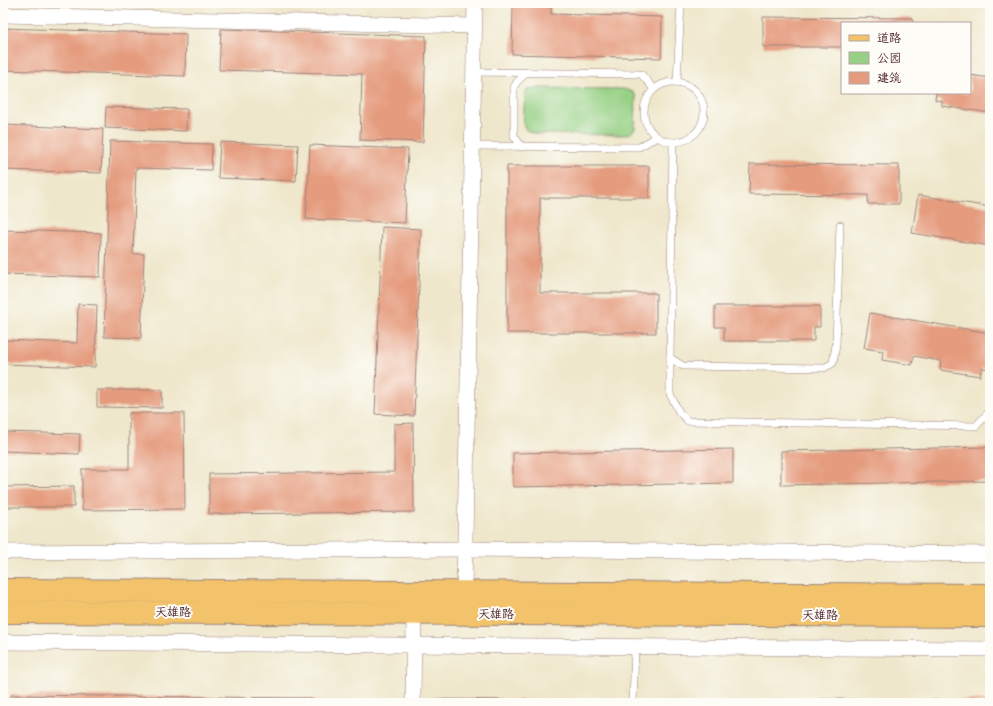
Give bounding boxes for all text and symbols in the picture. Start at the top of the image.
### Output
legend [841,22,971,94]
text: 道路 [877,29,901,45]
text: 公园 [877,49,901,65]
text: 建筑 [877,69,901,85]
street label: 天雄路 [155,603,191,619]
street label: 天雄路 [478,605,514,621]
street label: 天雄路 [802,606,838,622]

